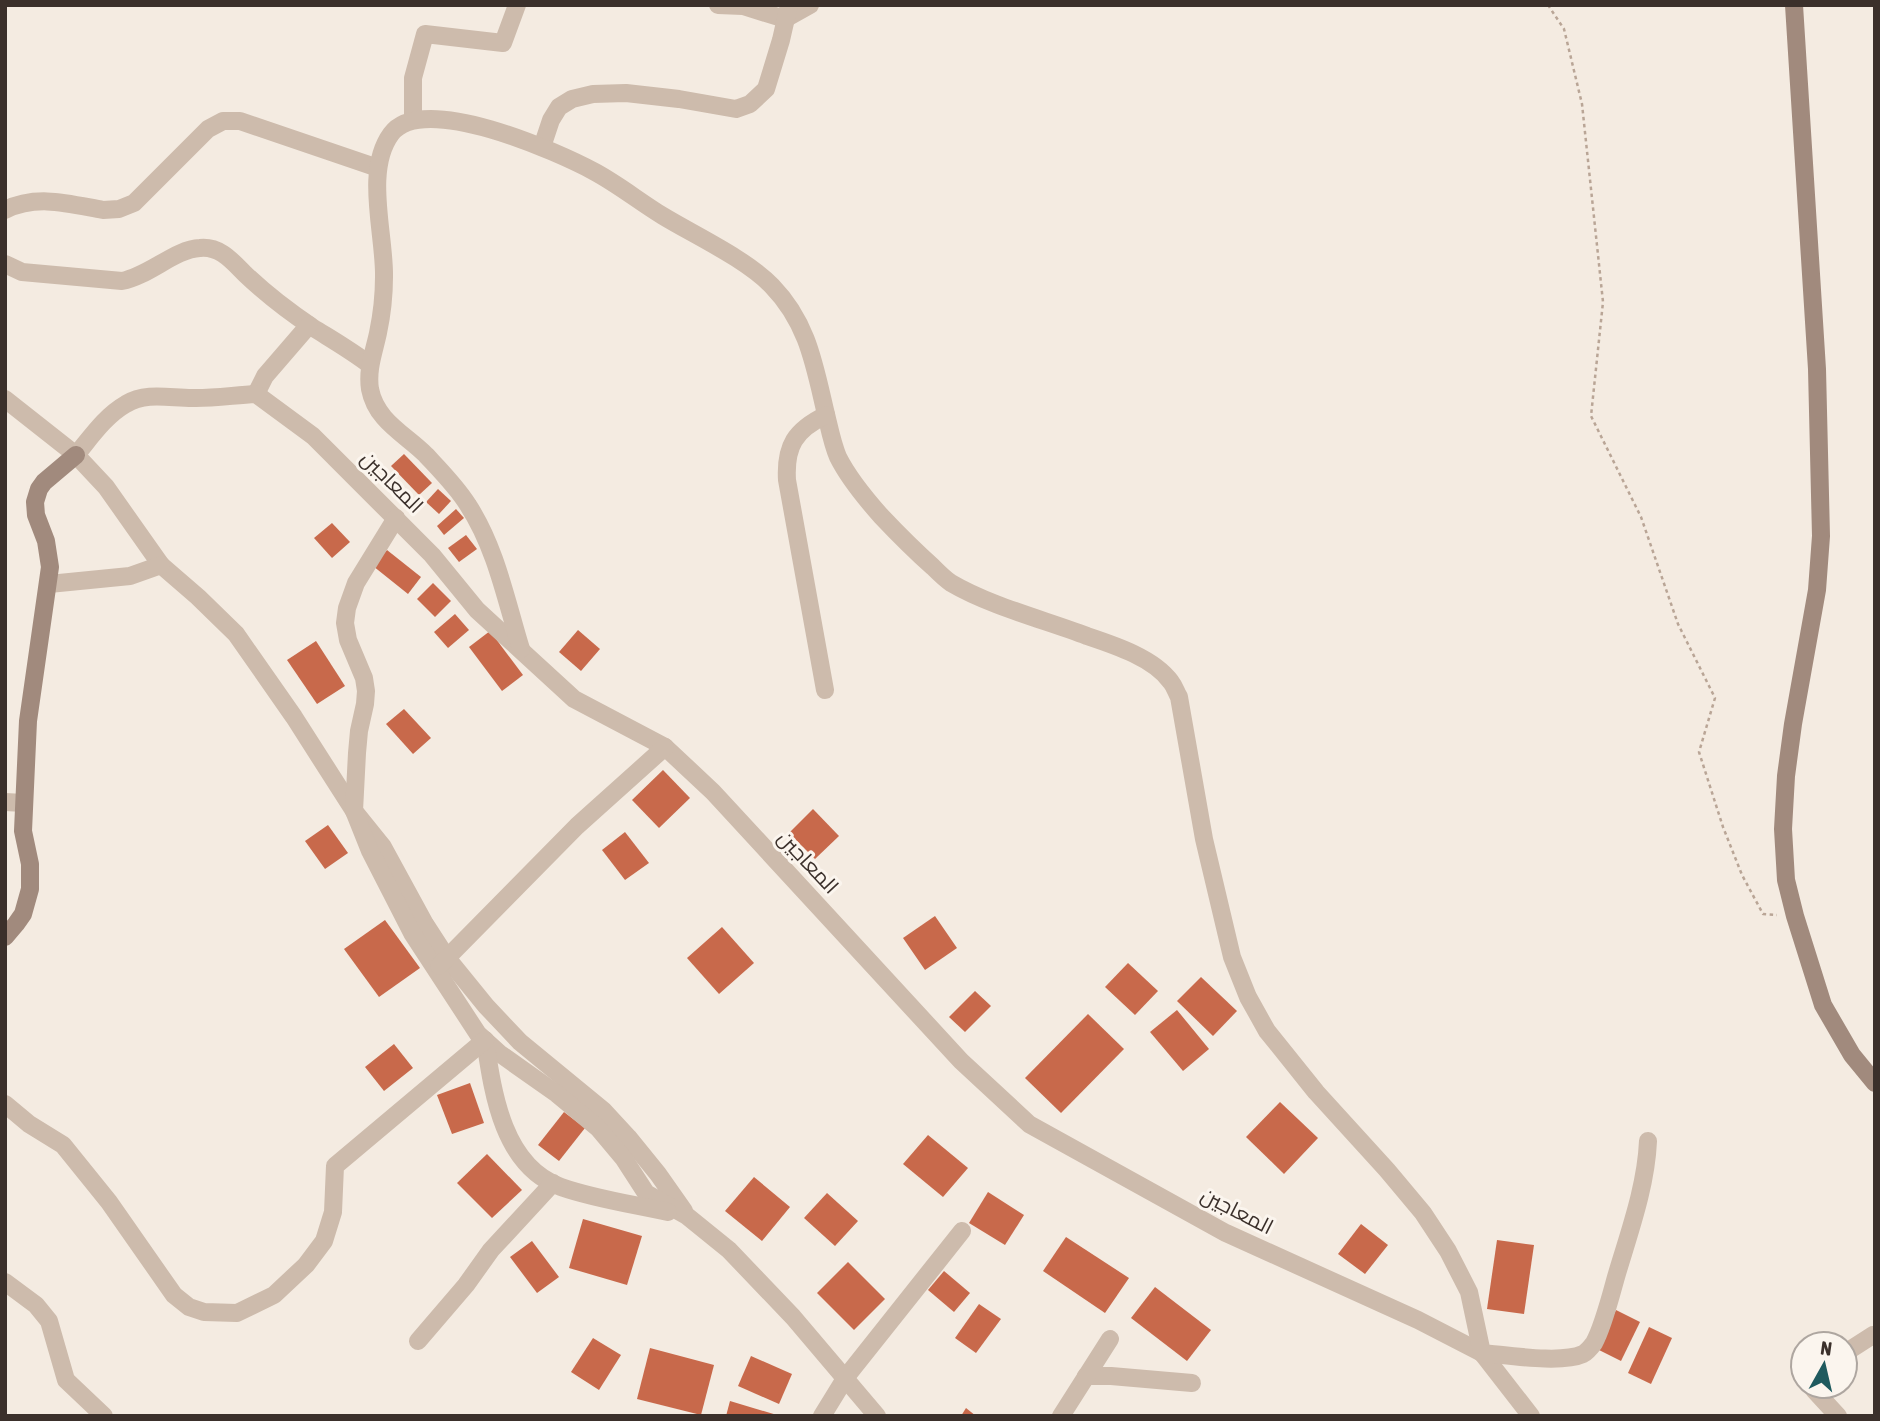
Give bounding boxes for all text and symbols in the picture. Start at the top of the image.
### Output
street label: المعاجين [355,445,429,519]
street label: المعاجين [772,825,844,899]
street label: المعاجين [1196,1182,1278,1240]
north arrow [1789,1330,1859,1400]
text: N [1819,1336,1833,1360]

